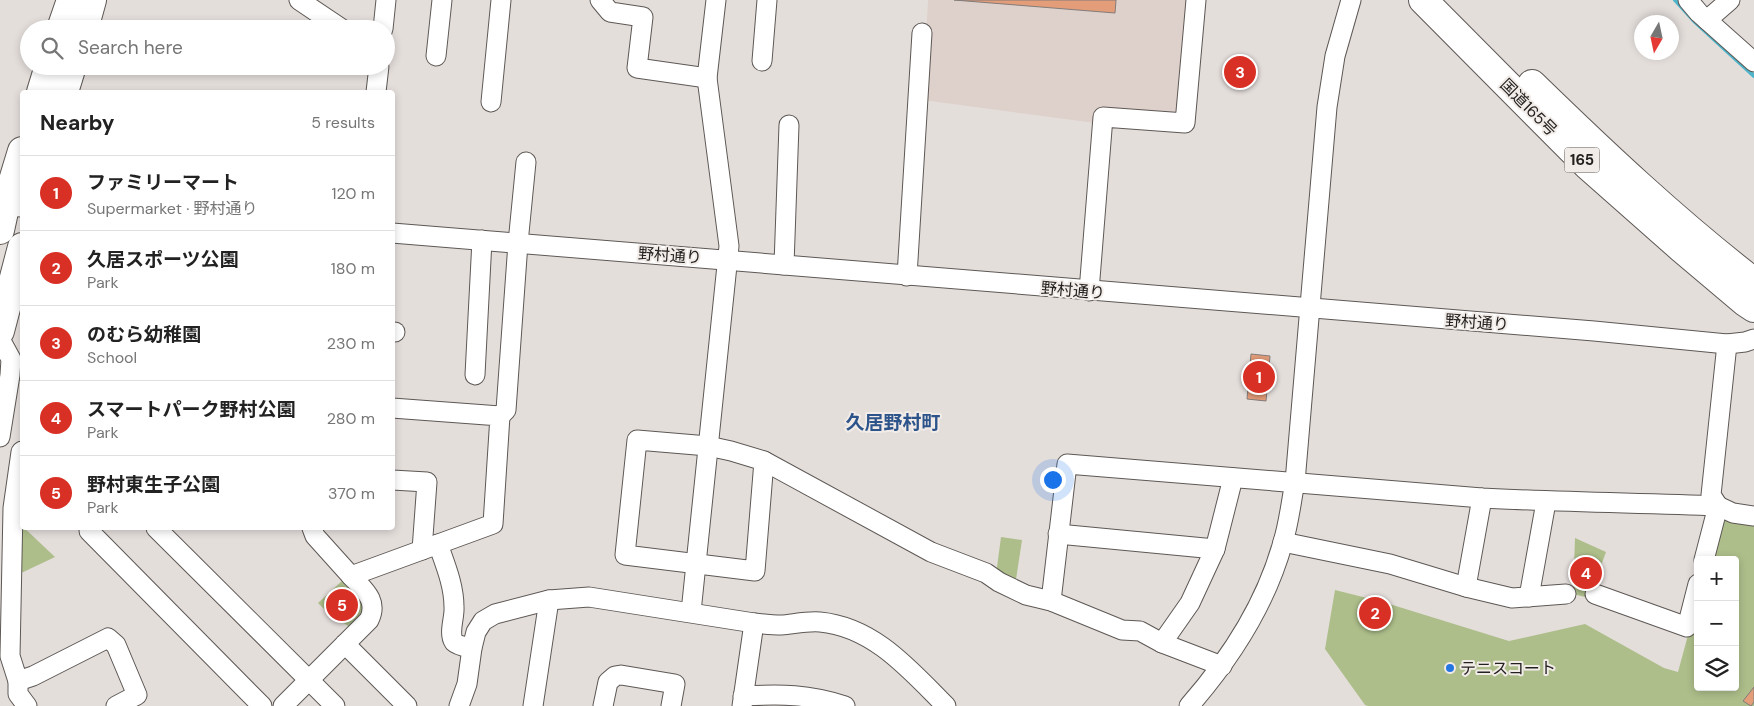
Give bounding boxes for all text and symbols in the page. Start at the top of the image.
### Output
north arrow [1634,15,1679,60]
search box [20,20,395,75]
icon: search [38,34,66,62]
text: Search here [78,35,183,60]
pin: 3 [1224,53,1256,91]
street label: 国道165号 [1496,74,1562,140]
text: Nearby [40,109,114,137]
text: 5 results [311,112,375,133]
road number: 165 [1564,148,1600,172]
text: ファミリーマート [87,170,239,195]
text: 1 [53,183,59,204]
text: 120 m [331,183,375,204]
text: Supermarket · 野村通り [87,198,258,219]
street label: 野村通り [637,243,703,268]
text: 久居スポーツ公園 [87,247,239,272]
text: 2 [51,258,61,279]
text: 180 m [331,258,375,279]
text: Park [87,272,119,293]
street label: 野村通り [1040,277,1106,304]
street label: 野村通り [1444,310,1510,335]
text: のむら幼稚園 [87,322,201,347]
text: 3 [51,333,61,354]
text: 230 m [327,333,375,354]
text: School [87,347,137,368]
pin: 1 [1243,358,1275,396]
text: スマートパーク野村公園 [87,397,295,422]
text: 4 [51,408,61,429]
text: 280 m [327,408,375,429]
district label: 久居野村町 [845,410,941,435]
text: Park [87,422,119,443]
your location [1040,467,1066,493]
text: 野村東生子公園 [87,472,220,497]
text: 5 [51,483,61,504]
text: 370 m [328,483,375,504]
text: Park [87,497,119,518]
pin: 4 [1570,554,1602,592]
map controls [1694,556,1739,691]
button: + [1694,556,1739,601]
pin: 5 [326,586,358,624]
pin: 2 [1359,594,1391,632]
button: − [1694,601,1739,646]
button: layers [1694,646,1739,691]
place label: テニスコート [1460,658,1556,679]
marker: テニスコート [1444,662,1456,674]

